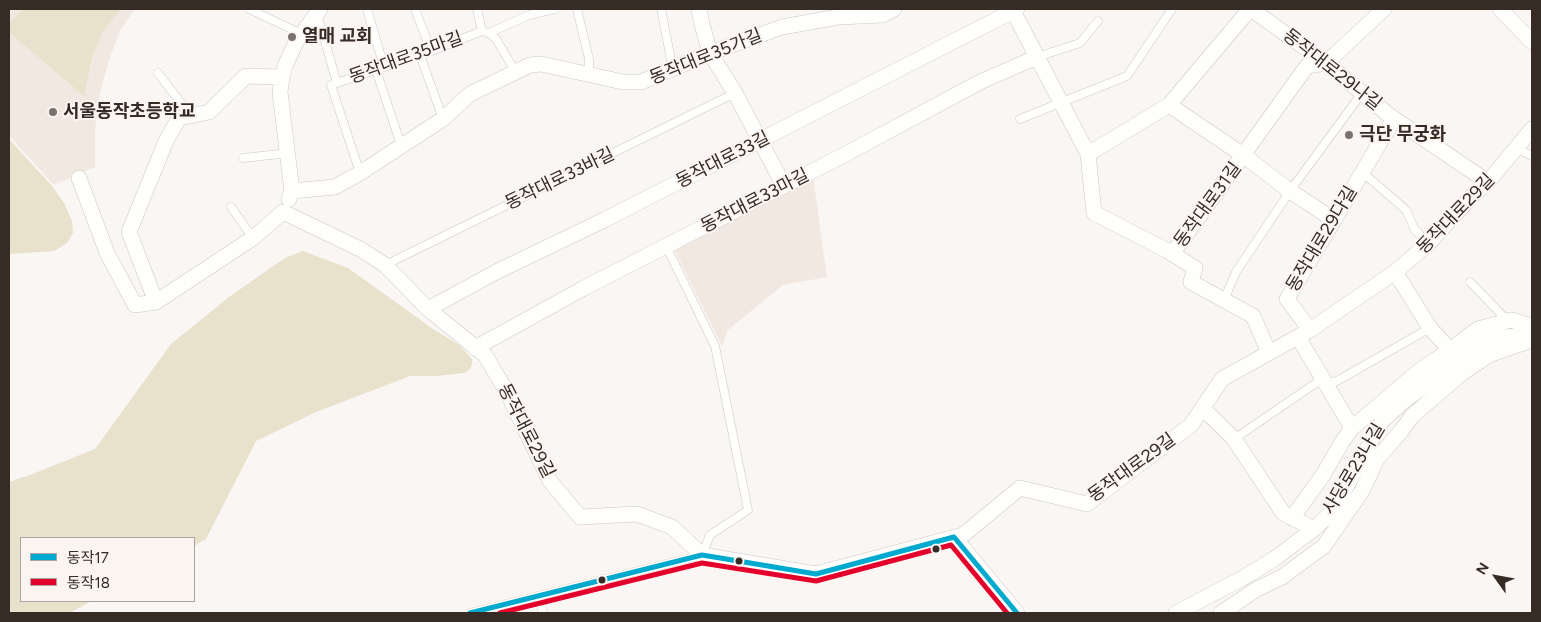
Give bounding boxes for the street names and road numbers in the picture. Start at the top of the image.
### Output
street label: 동작대로35가길 [647,25,765,89]
street label: 동작대로29나길 [1278,25,1386,115]
street label: 동작대로35마길 [346,27,466,89]
street label: 동작대로33길 [672,127,774,193]
street label: 동작대로33바길 [502,143,618,215]
street label: 동작대로31길 [1170,158,1246,252]
street label: 동작대로33마길 [697,164,813,238]
street label: 동작대로29길 [1412,169,1500,259]
street label: 동작대로29다길 [1282,182,1362,296]
street label: 동작대로29길 [493,380,559,482]
street label: 사당로23나길 [1318,419,1390,519]
street label: 동작대로29길 [1084,429,1180,507]

